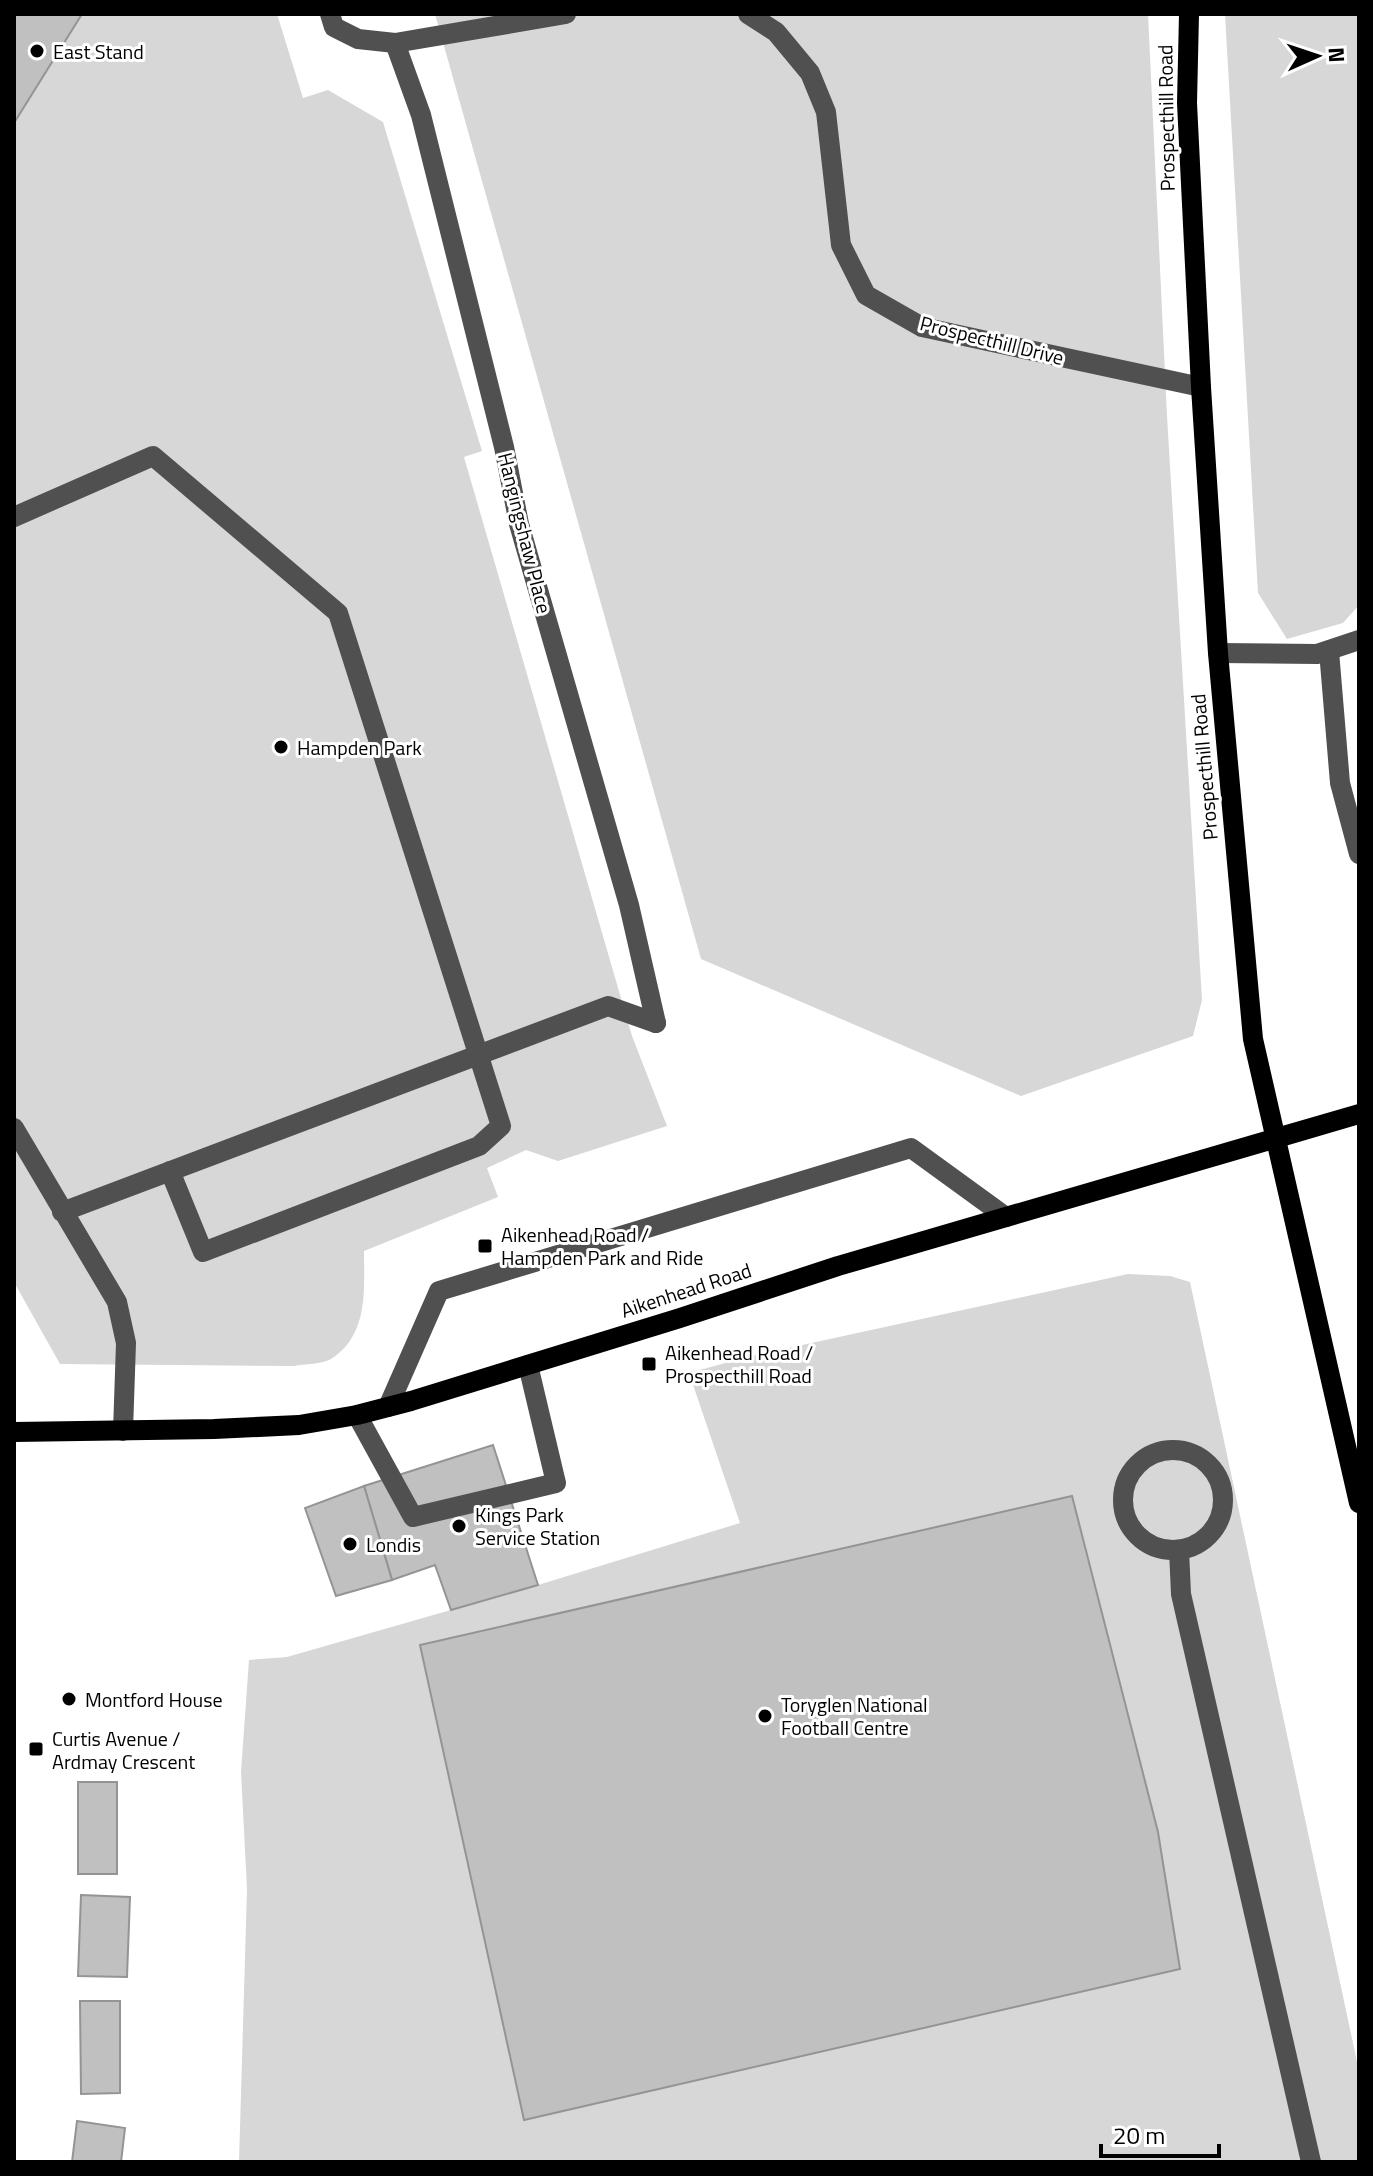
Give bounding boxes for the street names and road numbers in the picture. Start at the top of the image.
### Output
street label: Prospecthill Road [1149,44,1183,192]
street label: Prospecthill Drive [917,307,1067,373]
street label: Hangingshaw Place [490,449,560,617]
street label: Prospecthill Road [1182,692,1226,842]
street label: Aikenhead Road [617,1254,755,1326]

